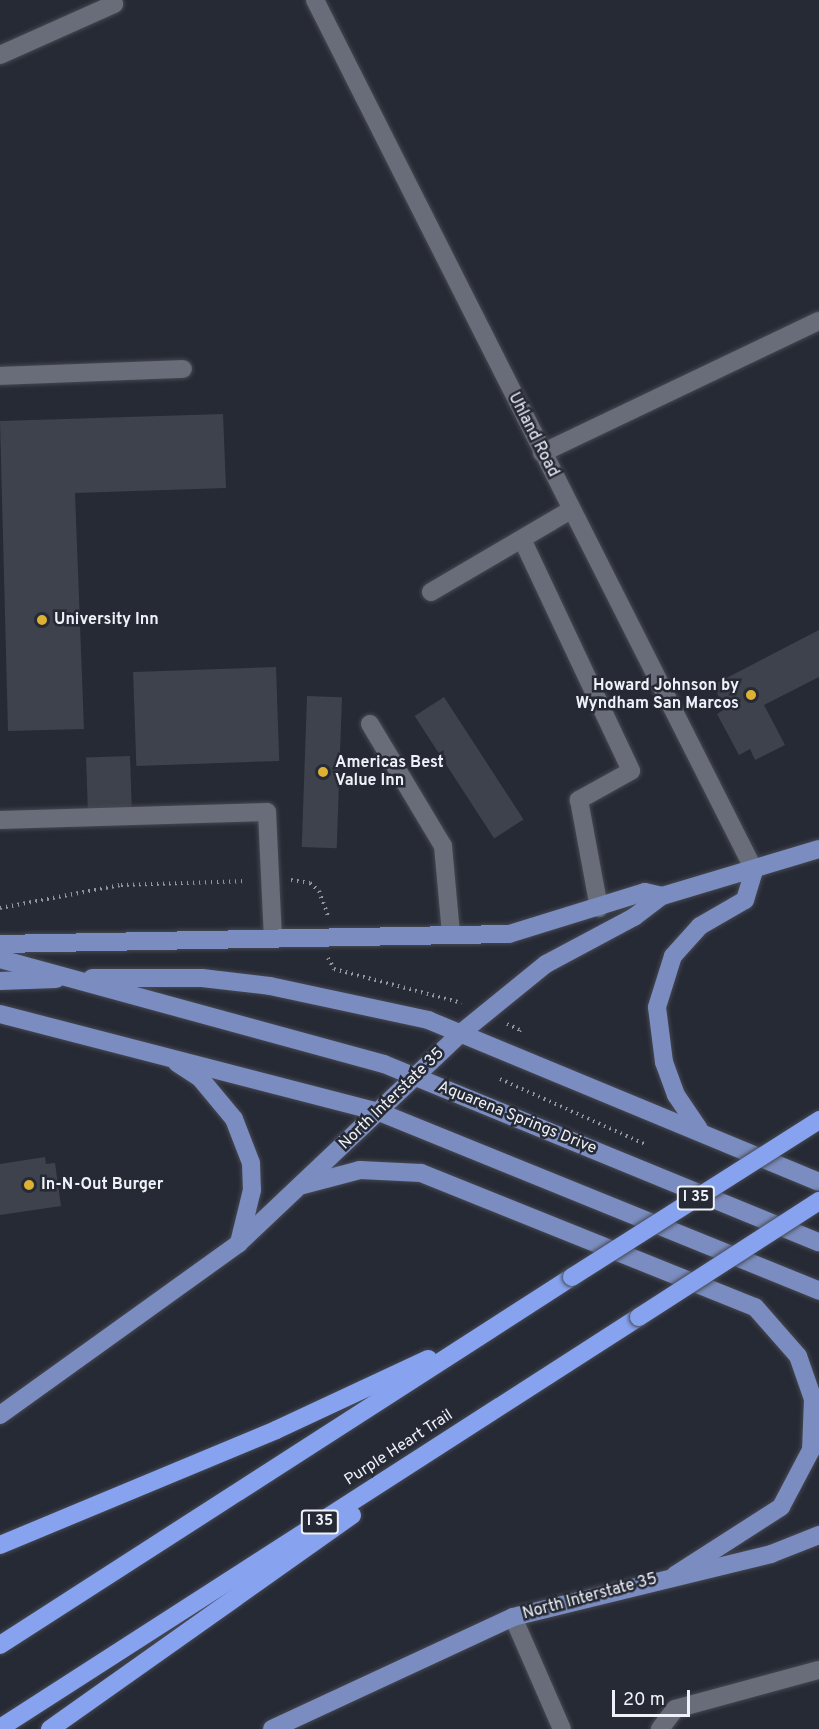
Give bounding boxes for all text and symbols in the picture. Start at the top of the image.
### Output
street label: Uhland Road [504,390,562,480]
place label: University Inn [54,610,159,630]
marker: University Inn [35,613,49,627]
place label: Howard Johnson by Wyndham San Marcos [575,676,739,714]
marker: Howard Johnson by Wyndham San Marcos [744,688,758,702]
place label: Americas Best Value Inn [335,753,444,791]
marker: Americas Best Value Inn [316,765,330,779]
street label: North Interstate 35 [336,1044,448,1154]
street label: Aquarena Springs Drive [435,1077,599,1159]
place label: In-N-Out Burger [41,1175,163,1195]
marker: In-N-Out Burger [22,1178,36,1192]
road number: I 35 [676,1186,716,1210]
street label: Purple Heart Trail [341,1406,457,1490]
road number: I 35 [300,1510,340,1534]
street label: North Interstate 35 [521,1570,659,1624]
scale bar [615,1678,693,1716]
text: 20 m [623,1689,665,1712]

